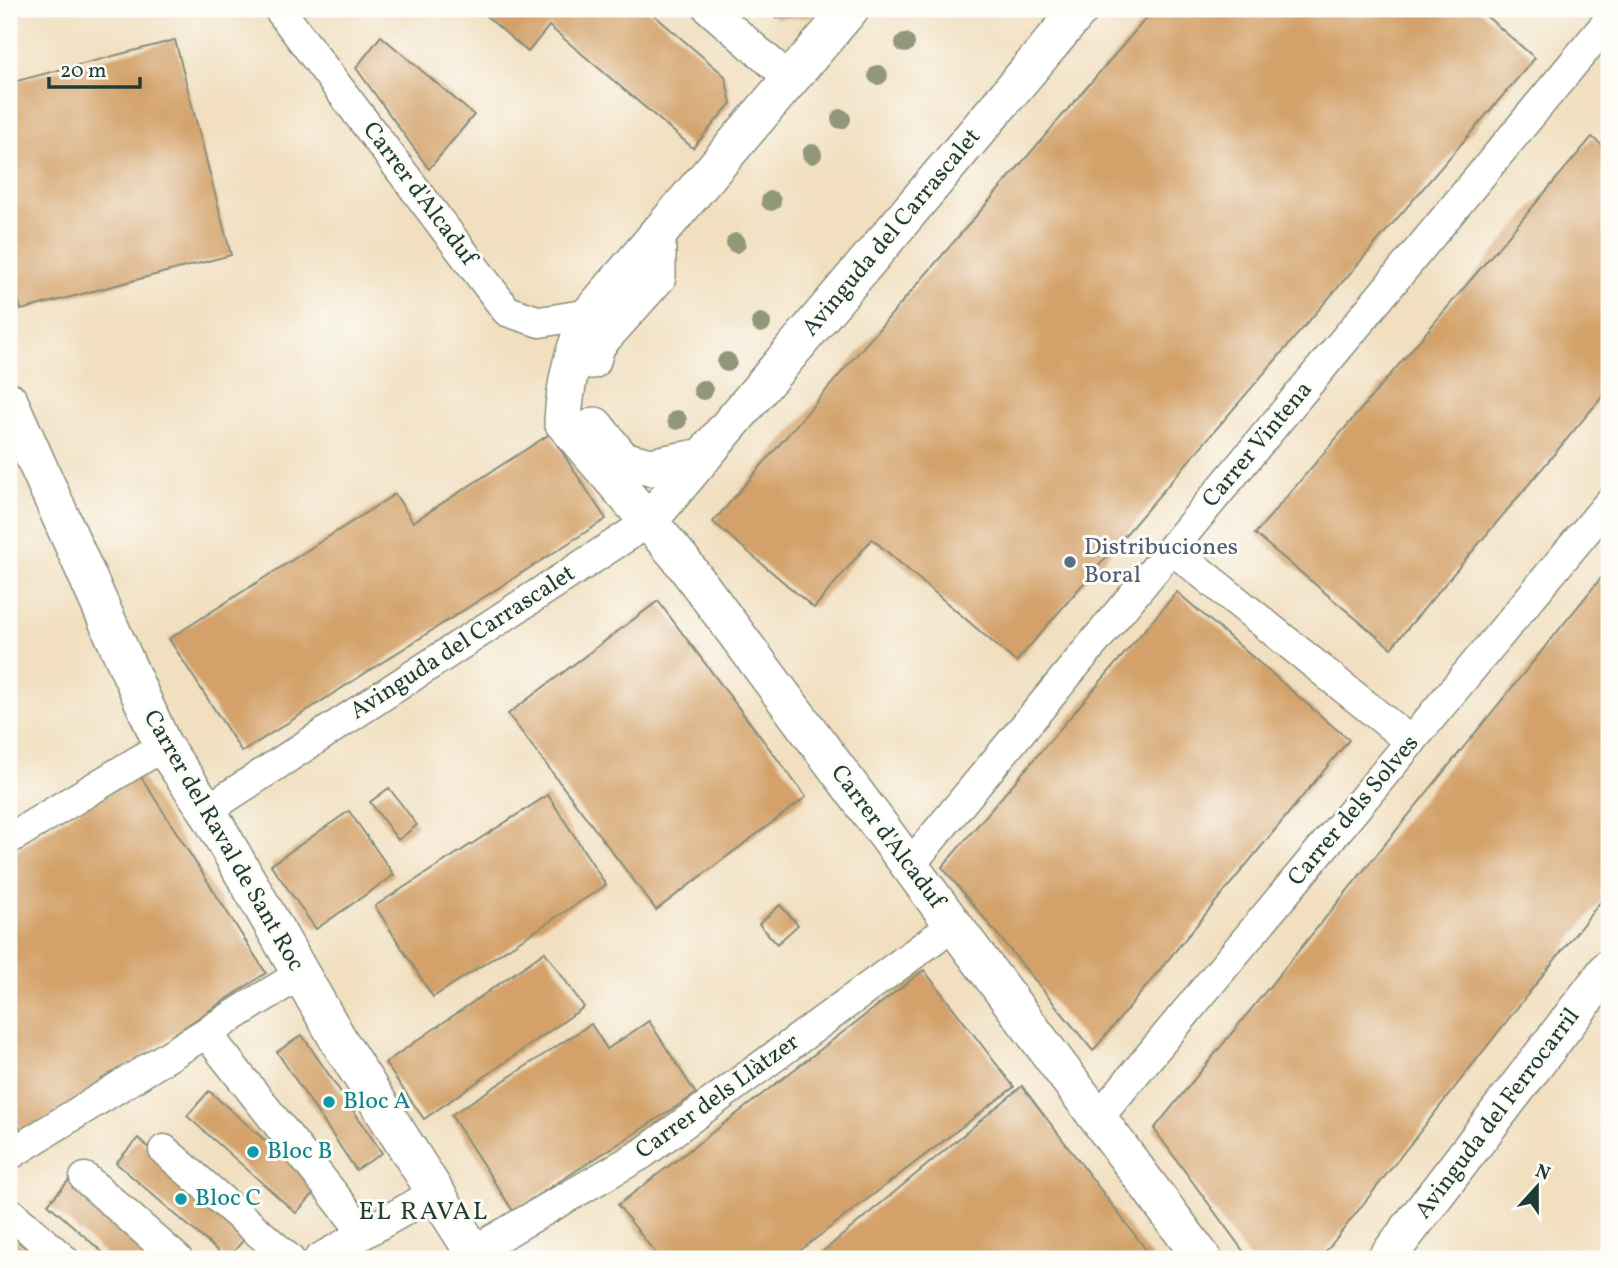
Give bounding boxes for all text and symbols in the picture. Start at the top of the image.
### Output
scale bar [49,46,140,90]
text: 20 m [60,57,106,86]
street label: Carrer d'Alcaduf [354,115,486,275]
street label: Avinguda del Carrascalet [795,122,989,344]
street label: Carrer Vintena [1195,374,1321,516]
place label: Distribuciones Boral [1084,531,1238,593]
marker: Distribuciones Boral [1062,554,1078,570]
street label: Avinguda del Carrascalet [344,557,582,729]
street label: Carrer del Raval de Sant Roc [134,704,312,978]
street label: Carrer dels Solves [1280,728,1428,894]
street label: Carrer d'Alcaduf [822,758,954,918]
street label: Avinguda del Ferrocarril [1407,1001,1589,1227]
street label: Carrer dels Llàtzer [629,1026,807,1168]
place label: Bloc A [343,1085,410,1119]
marker: Bloc A [321,1094,337,1110]
place label: Bloc B [267,1135,332,1169]
marker: Bloc B [245,1144,261,1160]
north arrow [1502,1152,1572,1222]
text: N [1531,1158,1554,1188]
place label: Bloc C [195,1182,261,1216]
marker: Bloc C [173,1191,189,1207]
district label: EL RAVAL [359,1194,489,1230]

